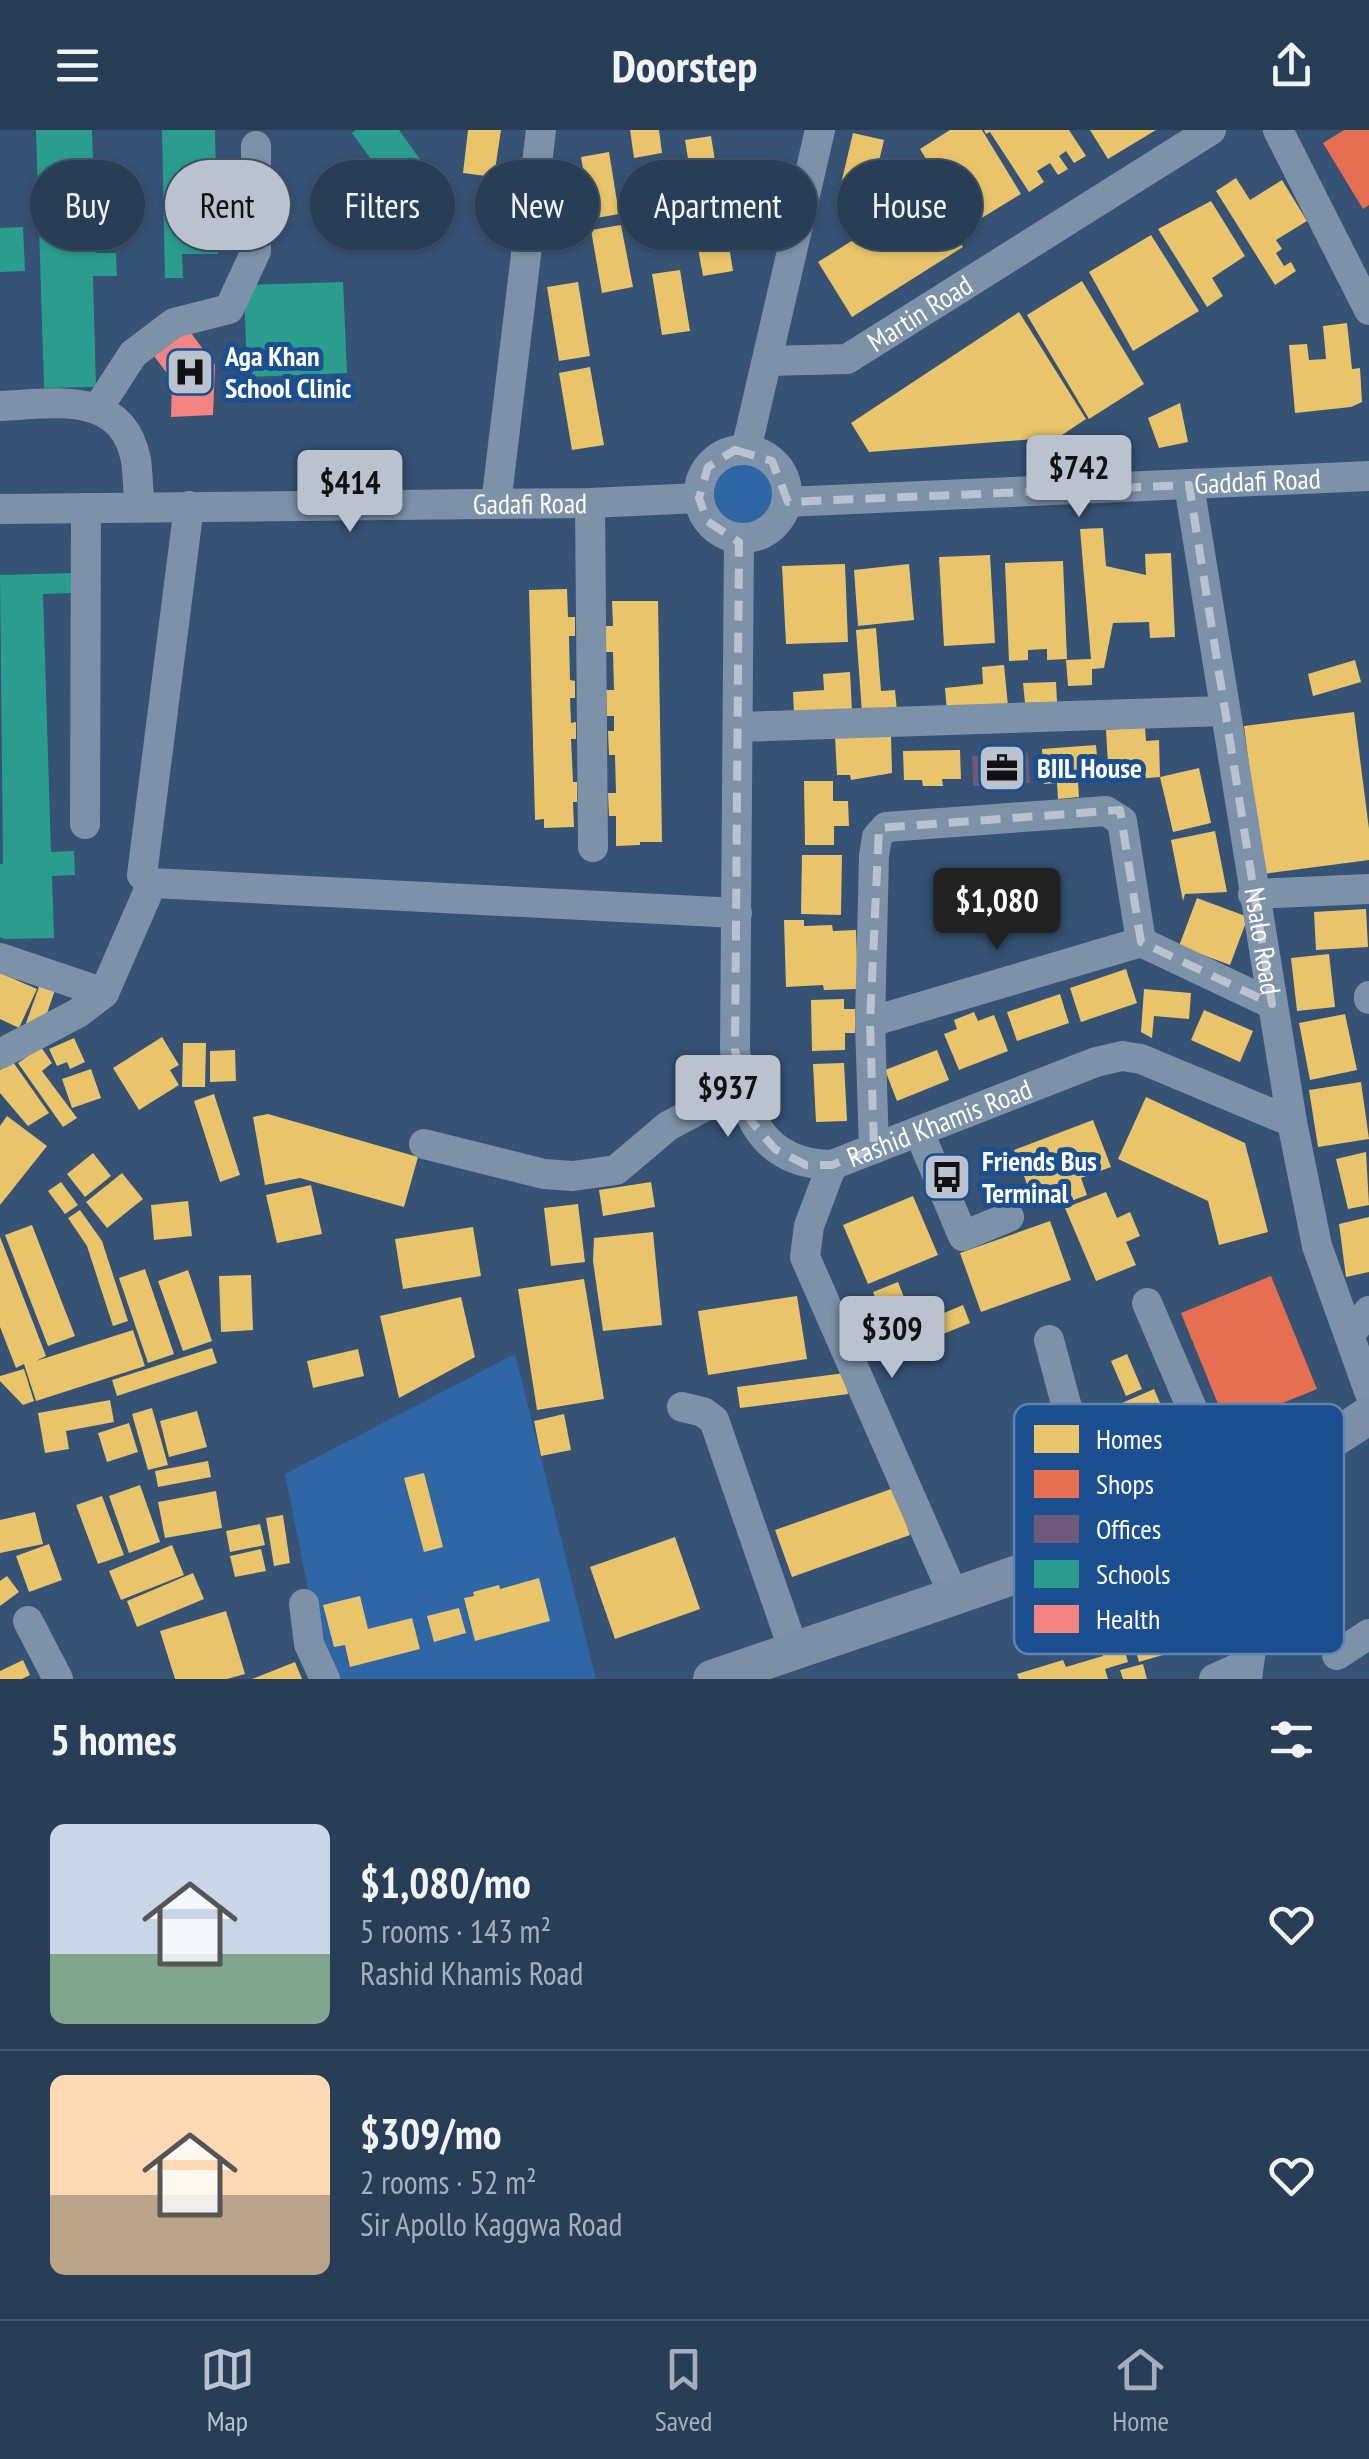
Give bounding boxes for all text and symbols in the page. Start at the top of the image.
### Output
text: Doorstep [612,36,757,94]
icon: menu [50,38,105,93]
icon: share [1264,38,1319,93]
chip: Buy [30,160,145,250]
chip: Rent [165,160,290,250]
chip: Filters [310,160,455,250]
chip: New [475,160,599,250]
chip: Apartment [619,160,817,250]
chip: House [837,160,982,250]
street label: Martin Road [860,266,979,360]
place label: Aga Khan School Clinic [224,337,352,406]
hospital icon: Aga Khan School Clinic [164,346,216,398]
pin: $742 [1020,435,1138,520]
text: $742 [1048,446,1110,488]
pin: $414 [291,450,409,535]
street label: Gaddafi Road [1194,459,1321,502]
text: $414 [319,461,381,503]
street label: Gadafi Road [473,484,587,522]
office icon: BIIL House [976,742,1028,794]
place label: BIIL House [1037,749,1142,786]
pin: $1,080 [916,868,1078,953]
text: $1,080 [955,879,1039,921]
street label: Nsalo Road [1236,885,1290,997]
pin: $937 [669,1055,787,1140]
text: $937 [697,1066,759,1108]
street label: Rashid Khamis Road [841,1070,1037,1175]
place label: Friends Bus Terminal [982,1142,1097,1211]
bus stop icon: Friends Bus Terminal [921,1151,973,1203]
pin: $309 [833,1296,951,1381]
text: $309 [861,1307,923,1349]
legend [1014,1404,1344,1654]
text: Homes [1096,1420,1162,1457]
text: Shops [1096,1465,1154,1502]
text: Offices [1096,1510,1161,1547]
text: Schools [1096,1555,1170,1592]
text: Health [1096,1600,1160,1637]
text: 5 homes [50,1712,177,1767]
icon: filters [1264,1712,1319,1767]
text: $1,080/mo [360,1855,531,1910]
icon: home [130,1864,250,1984]
icon: heart [1264,1897,1319,1952]
text: 5 rooms · 143 m² [360,1910,551,1952]
text: Rashid Khamis Road [360,1952,583,1994]
text: $309/mo [360,2106,502,2161]
icon: home [130,2115,250,2235]
icon: heart [1264,2148,1319,2203]
text: 2 rooms · 52 m² [360,2161,537,2203]
text: Sir Apollo Kaggwa Road [360,2203,622,2245]
tab: Map [200,2342,255,2439]
tab: Saved [655,2342,712,2439]
tab: Home [1112,2342,1169,2439]

